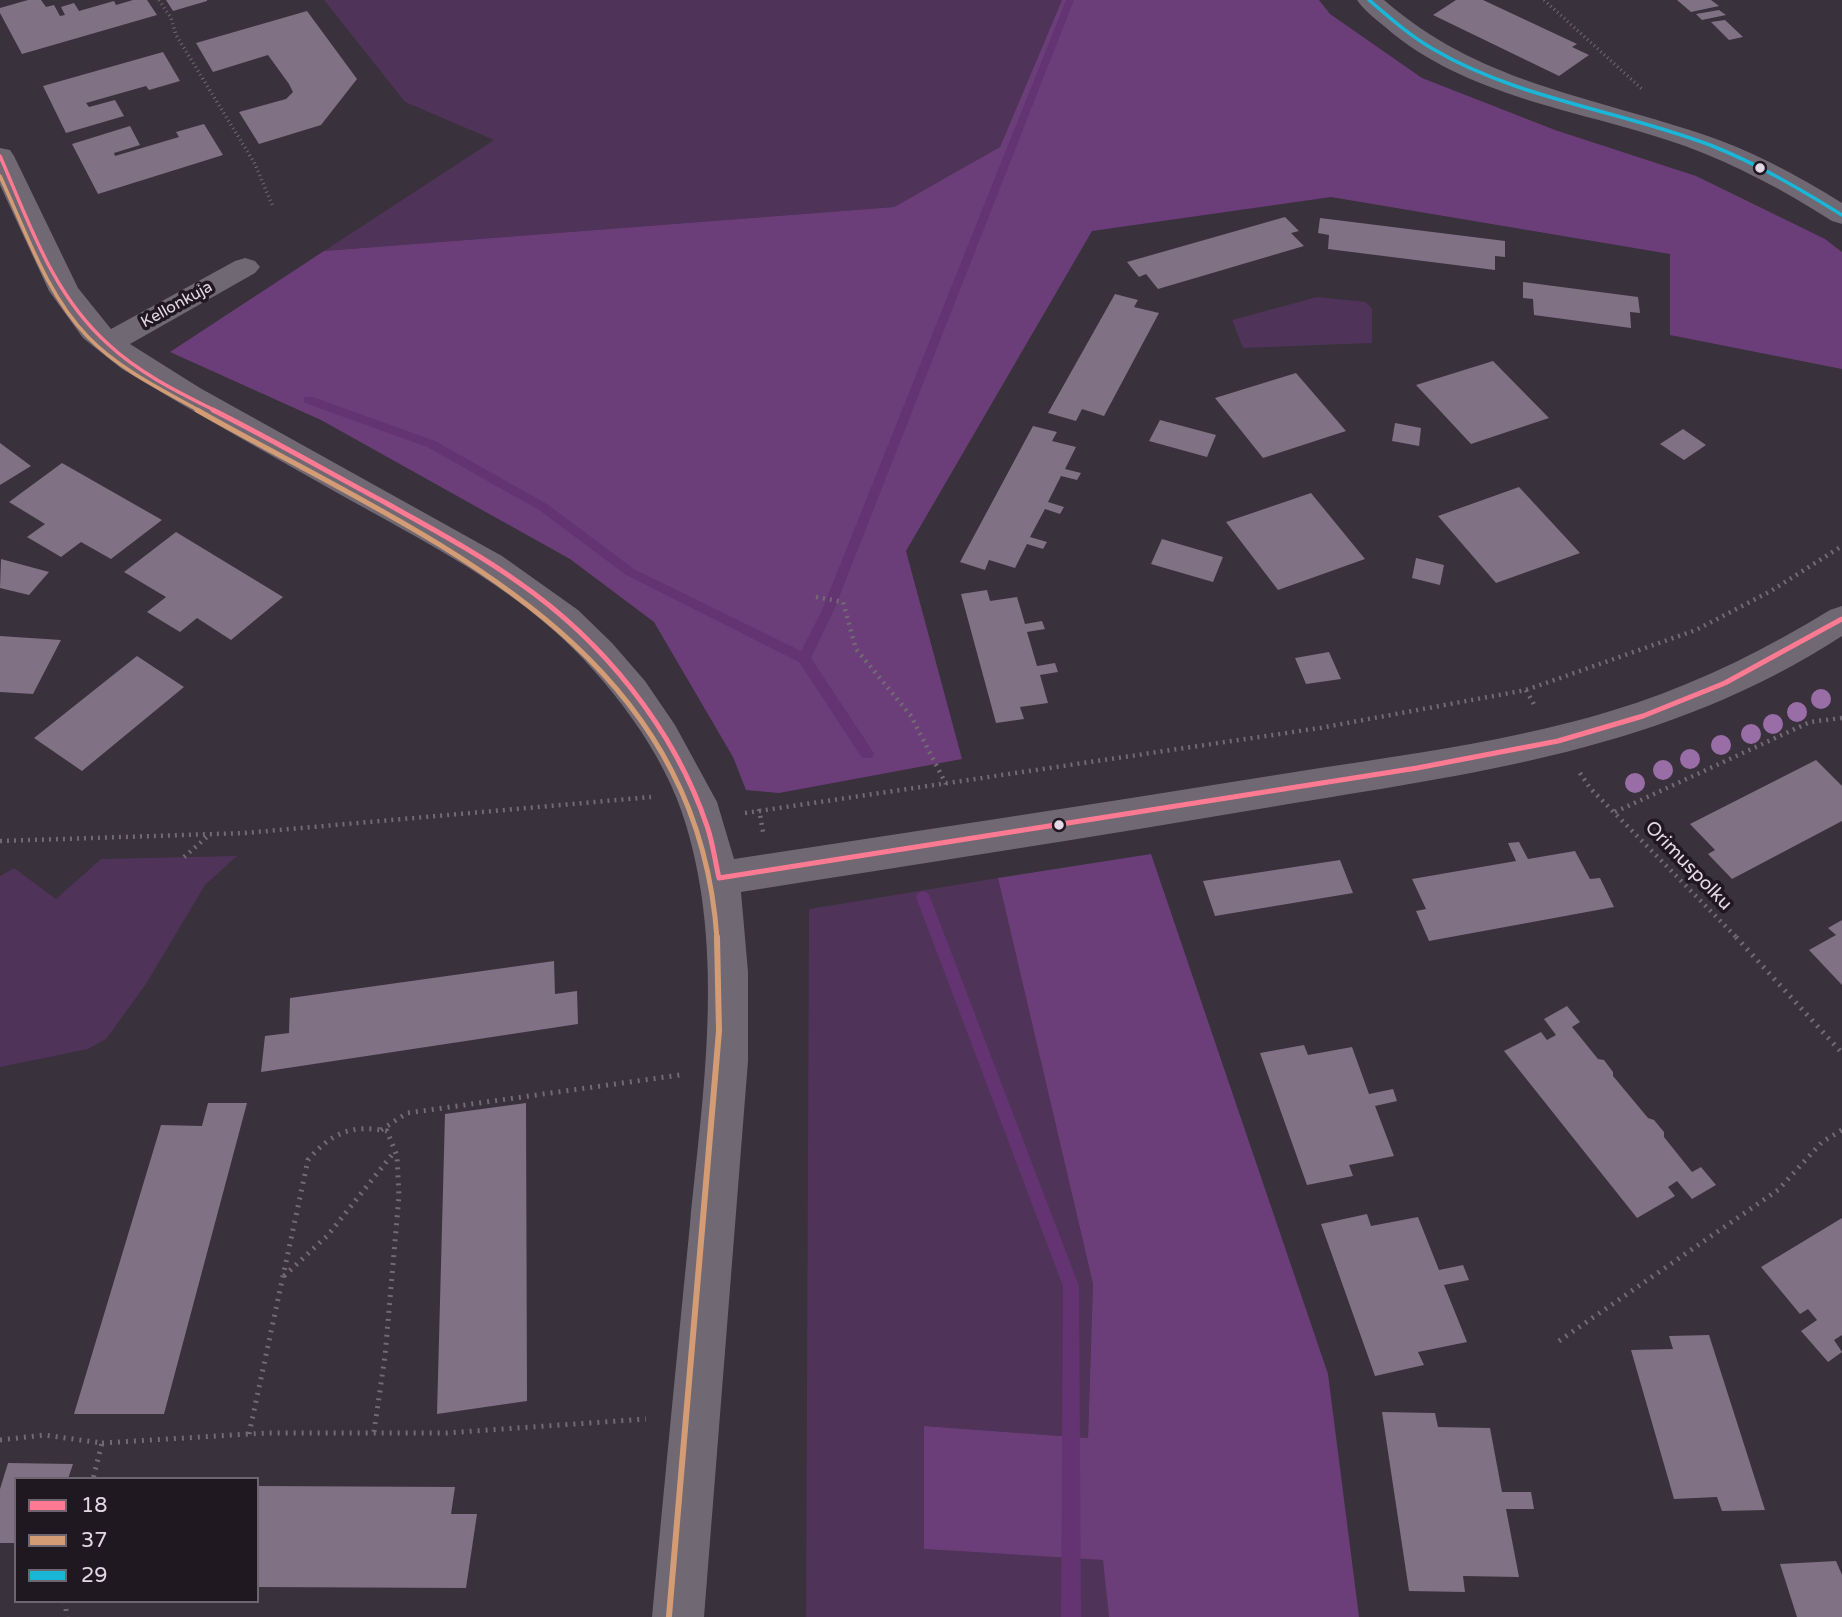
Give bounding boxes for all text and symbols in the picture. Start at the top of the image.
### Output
unlabelled marker [1753,161,1767,175]
street label: Kellonkuja [138,278,216,332]
street label: Orimuspolku [1640,817,1736,915]
unlabelled marker [1052,818,1066,832]
legend [14,1477,259,1603]
text: 18 [81,1493,107,1518]
text: 37 [81,1528,107,1553]
text: 29 [81,1563,107,1588]

